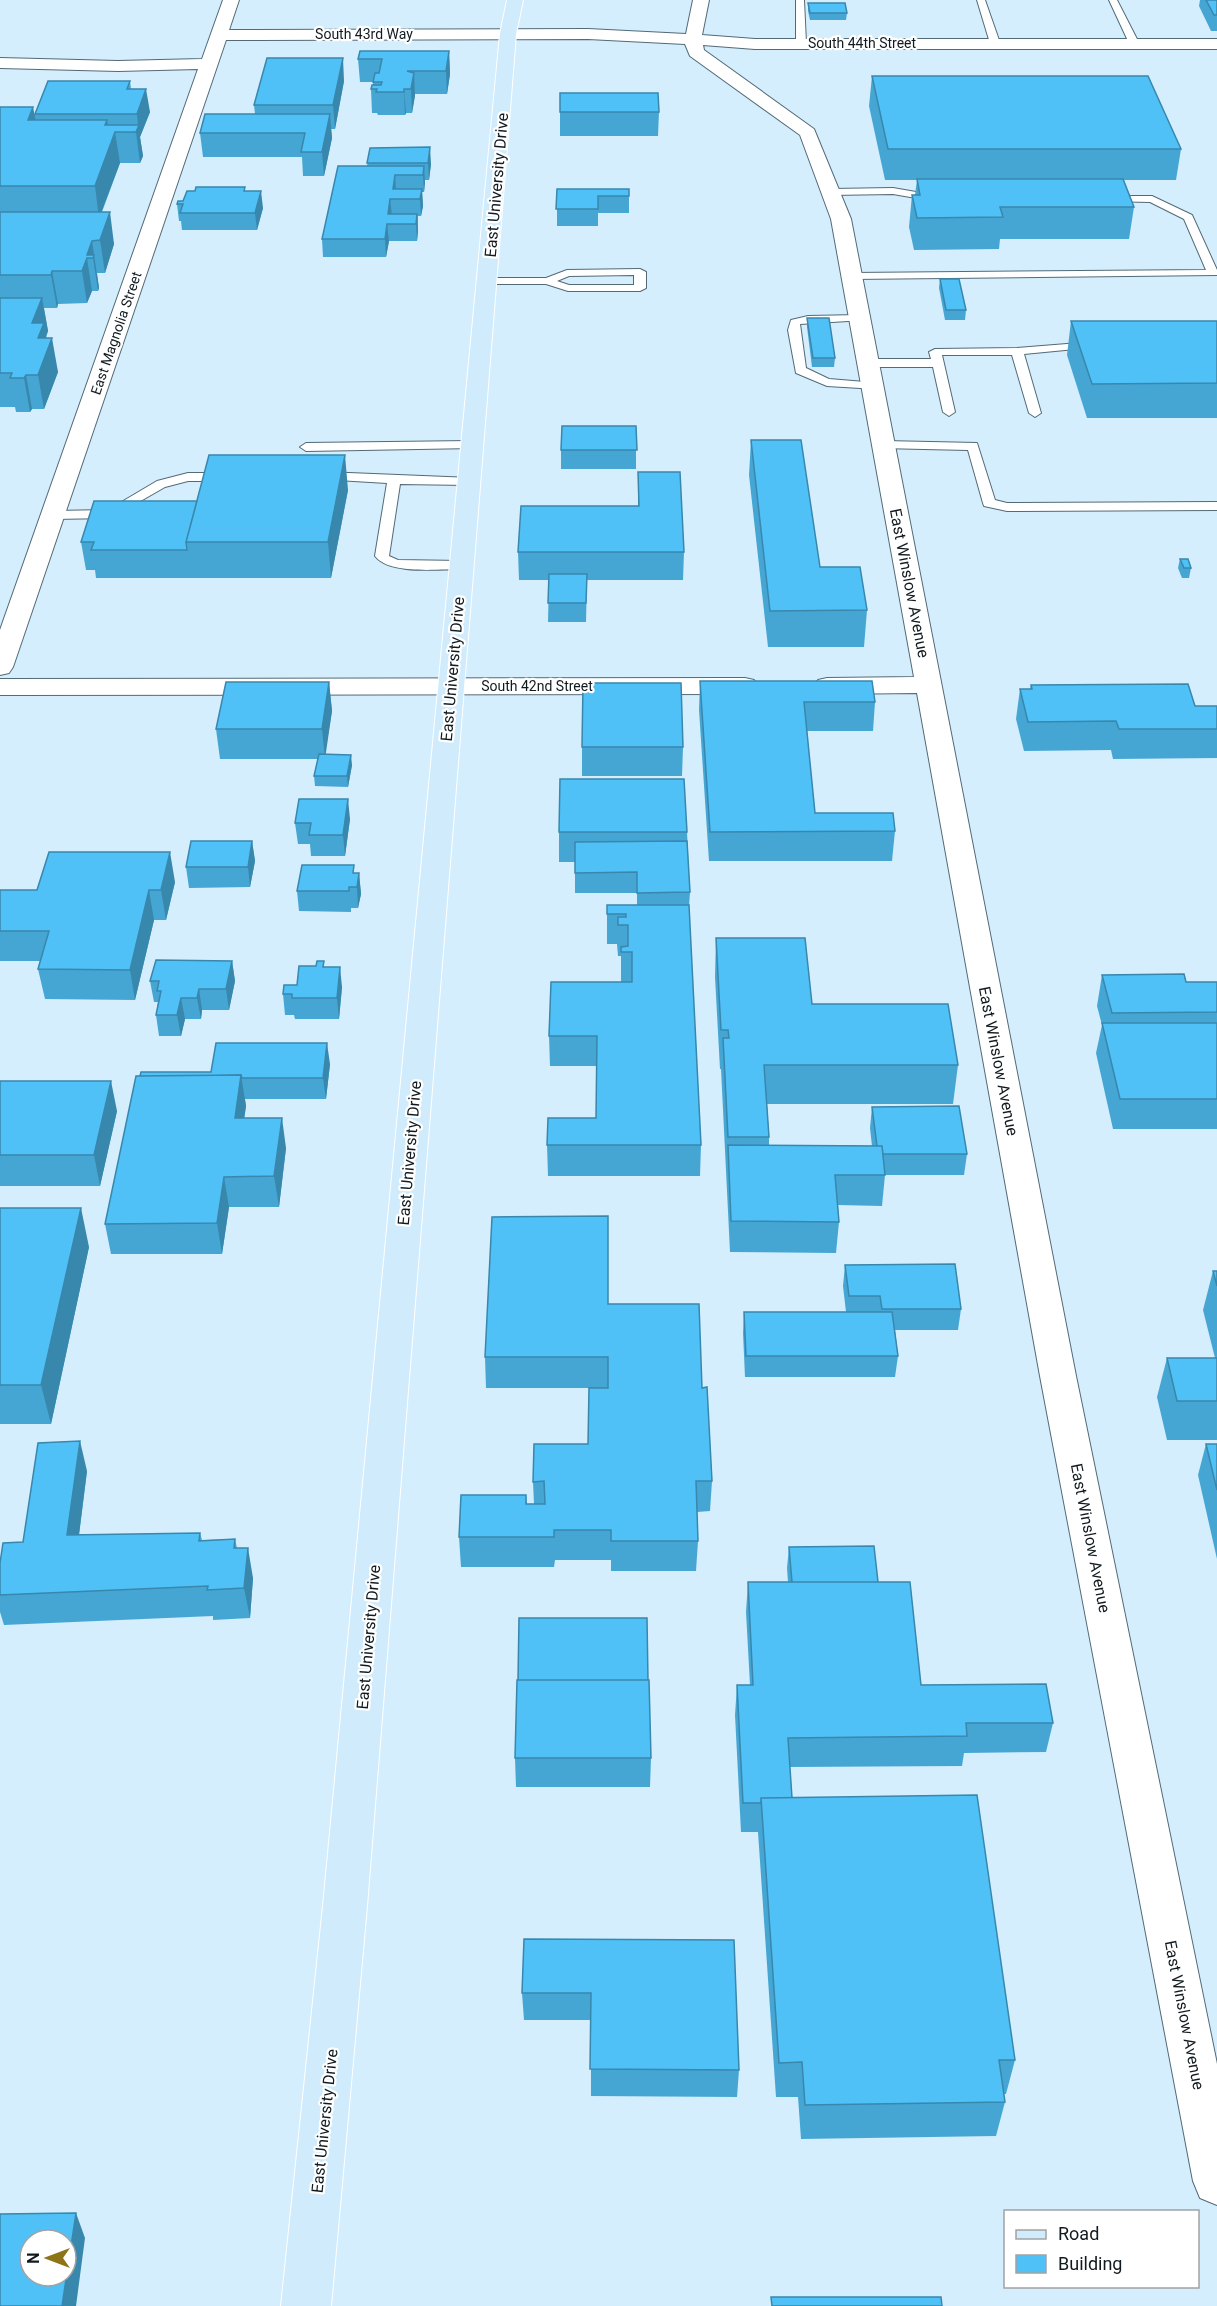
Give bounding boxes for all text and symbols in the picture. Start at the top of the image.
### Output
street label: South 43rd Way [315,26,413,42]
street label: South 44th Street [808,35,917,51]
street label: East University Drive [481,112,512,258]
street label: East Magnolia Street [87,269,145,397]
street label: East Winslow Avenue [886,507,933,659]
street label: East University Drive [437,596,468,742]
street label: South 42nd Street [481,678,593,694]
street label: East Winslow Avenue [975,985,1022,1137]
street label: East University Drive [394,1080,425,1226]
street label: East Winslow Avenue [1067,1462,1114,1614]
street label: East University Drive [353,1564,384,1710]
street label: East Winslow Avenue [1161,1939,1208,2091]
street label: East University Drive [307,2048,342,2194]
legend [1004,2210,1199,2288]
text: Road [1058,2223,1099,2244]
north arrow [18,2228,78,2288]
text: N [24,2252,43,2264]
text: Building [1058,2253,1122,2274]

